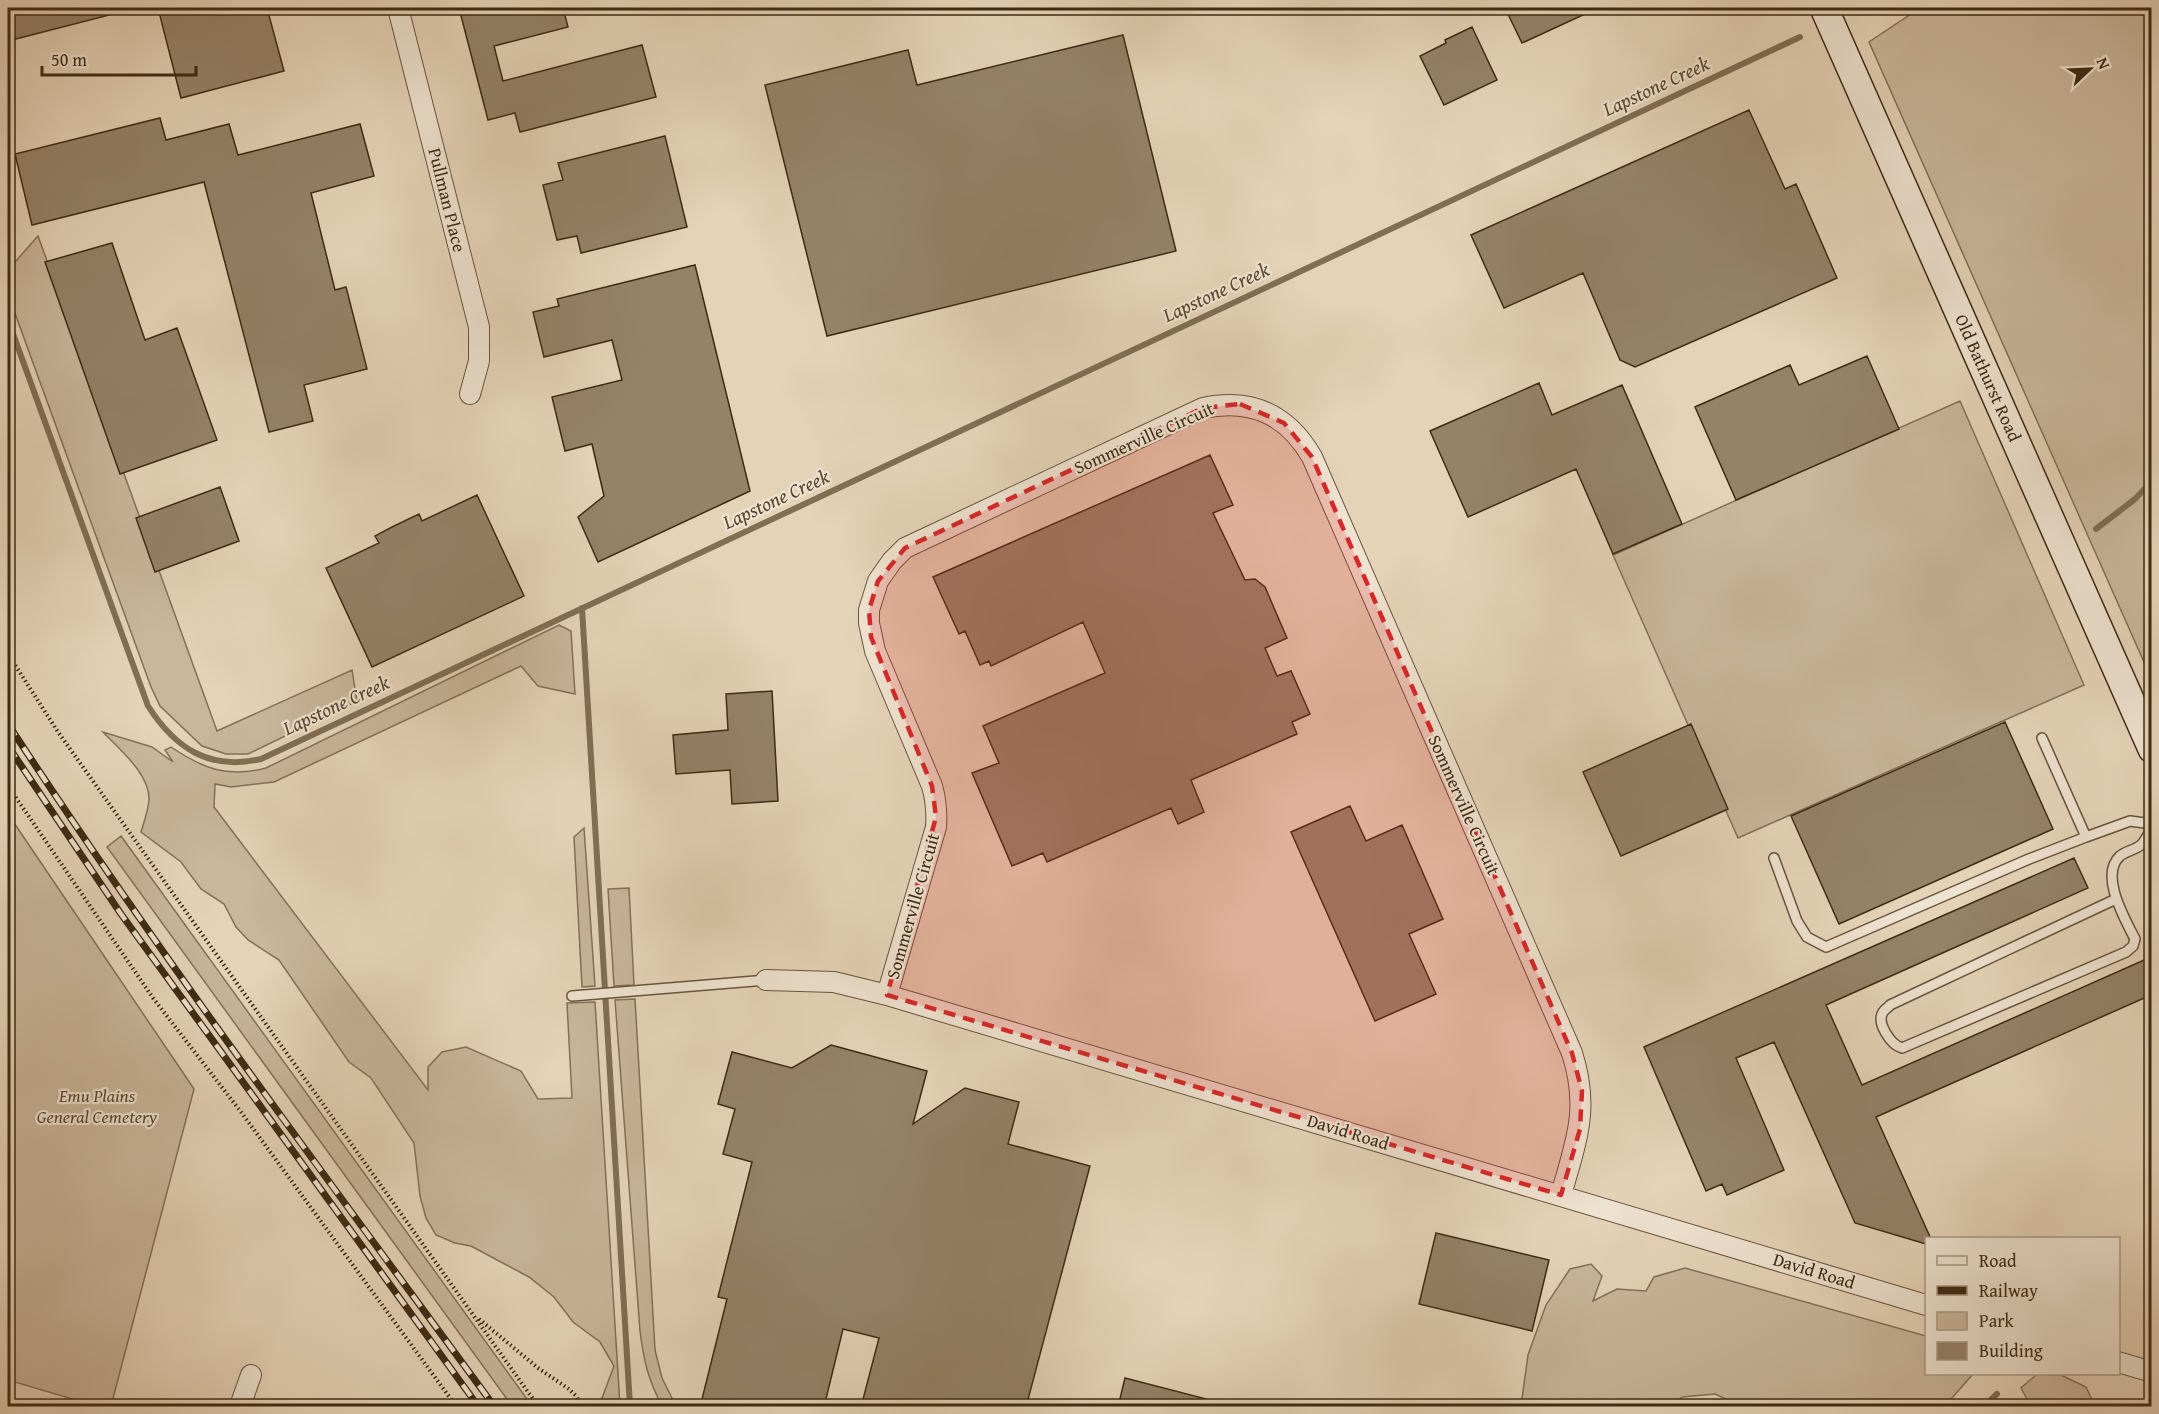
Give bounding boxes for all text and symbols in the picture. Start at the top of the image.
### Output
scale bar [42,39,196,77]
north arrow [2060,39,2120,99]
text: 50 m [51,46,87,73]
water label: Lapstone Creek [1597,48,1715,123]
text: N [2091,54,2117,73]
street label: Pullman Place [422,145,473,255]
water label: Lapstone Creek [1157,254,1275,329]
street label: Old Bathurst Road [1948,310,2029,446]
street label: Sommerville Circuit [1069,394,1219,481]
water label: Lapstone Creek [717,461,835,536]
water label: Lapstone Creek [277,667,395,742]
street label: Sommerville Circuit [1421,730,1508,880]
street label: Sommerville Circuit [879,829,946,982]
park label: Emu Plains General Cemetery [37,1082,158,1130]
street label: David Road [1304,1106,1393,1157]
legend [1925,1237,2120,1375]
street label: David Road [1770,1245,1859,1296]
text: Road [1979,1247,2017,1274]
text: Railway [1979,1277,2038,1304]
text: Park [1979,1307,2015,1334]
text: Building [1979,1337,2043,1364]

